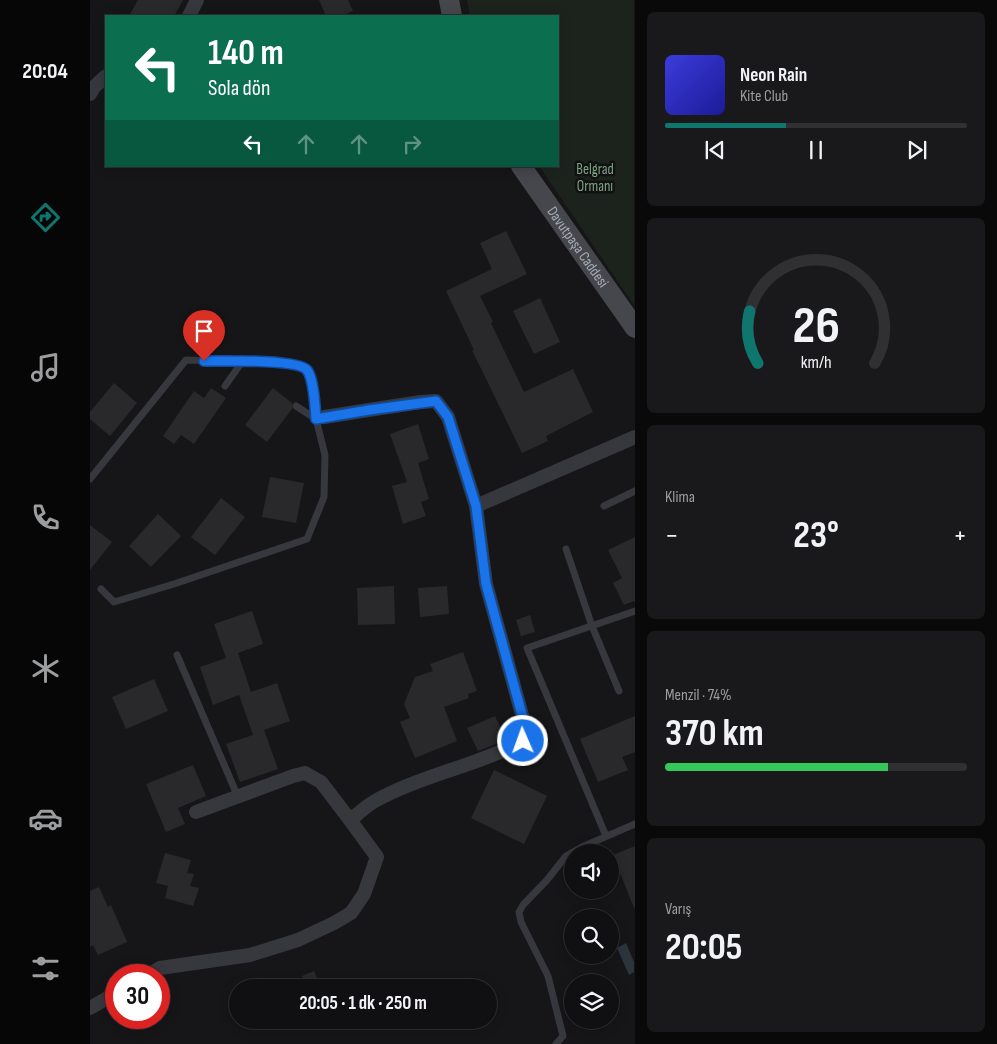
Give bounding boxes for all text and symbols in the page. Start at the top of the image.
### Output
text: 140 m [208,32,284,75]
icon: left [125,35,190,100]
text: 20:04 [22,58,68,85]
text: Neon Rain [740,64,807,87]
text: Sola dön [208,75,270,102]
text: Kite Club [740,87,788,106]
icon: left [239,130,267,158]
icon: ahead [292,130,320,158]
icon: ahead [345,130,373,158]
icon: right [398,130,426,158]
icon: previous [701,136,729,164]
icon: pause [802,136,830,164]
icon: next [903,136,931,164]
park label: Belgrad Ormanı [576,160,614,196]
icon: directions [28,200,63,235]
street label: Davutpaşa Caddesi [543,203,613,291]
text: 26 [792,295,840,358]
pin [183,310,225,361]
icon: arrive [190,317,218,345]
icon: music [28,350,63,385]
text: km/h [801,352,831,373]
text: Klima [665,488,695,507]
icon: phone [28,500,63,535]
text: 23° [793,513,839,558]
text: − [665,519,679,552]
text: + [953,519,967,552]
icon: climate [28,651,63,686]
text: Menzil · 74% [665,686,732,705]
text: 370 km [665,711,764,756]
position arrow [496,714,548,766]
icon: car [28,801,63,836]
map controls [564,844,619,1029]
button: sound [564,844,619,899]
text: Varış [665,900,691,919]
button: search [564,909,619,964]
text: 20:05 [665,925,743,970]
icon: filters [28,951,63,986]
speed limit sign: 30 [105,964,170,1029]
button: layers [564,974,619,1029]
text: 20:05 · 1 dk · 250 m [299,992,427,1015]

